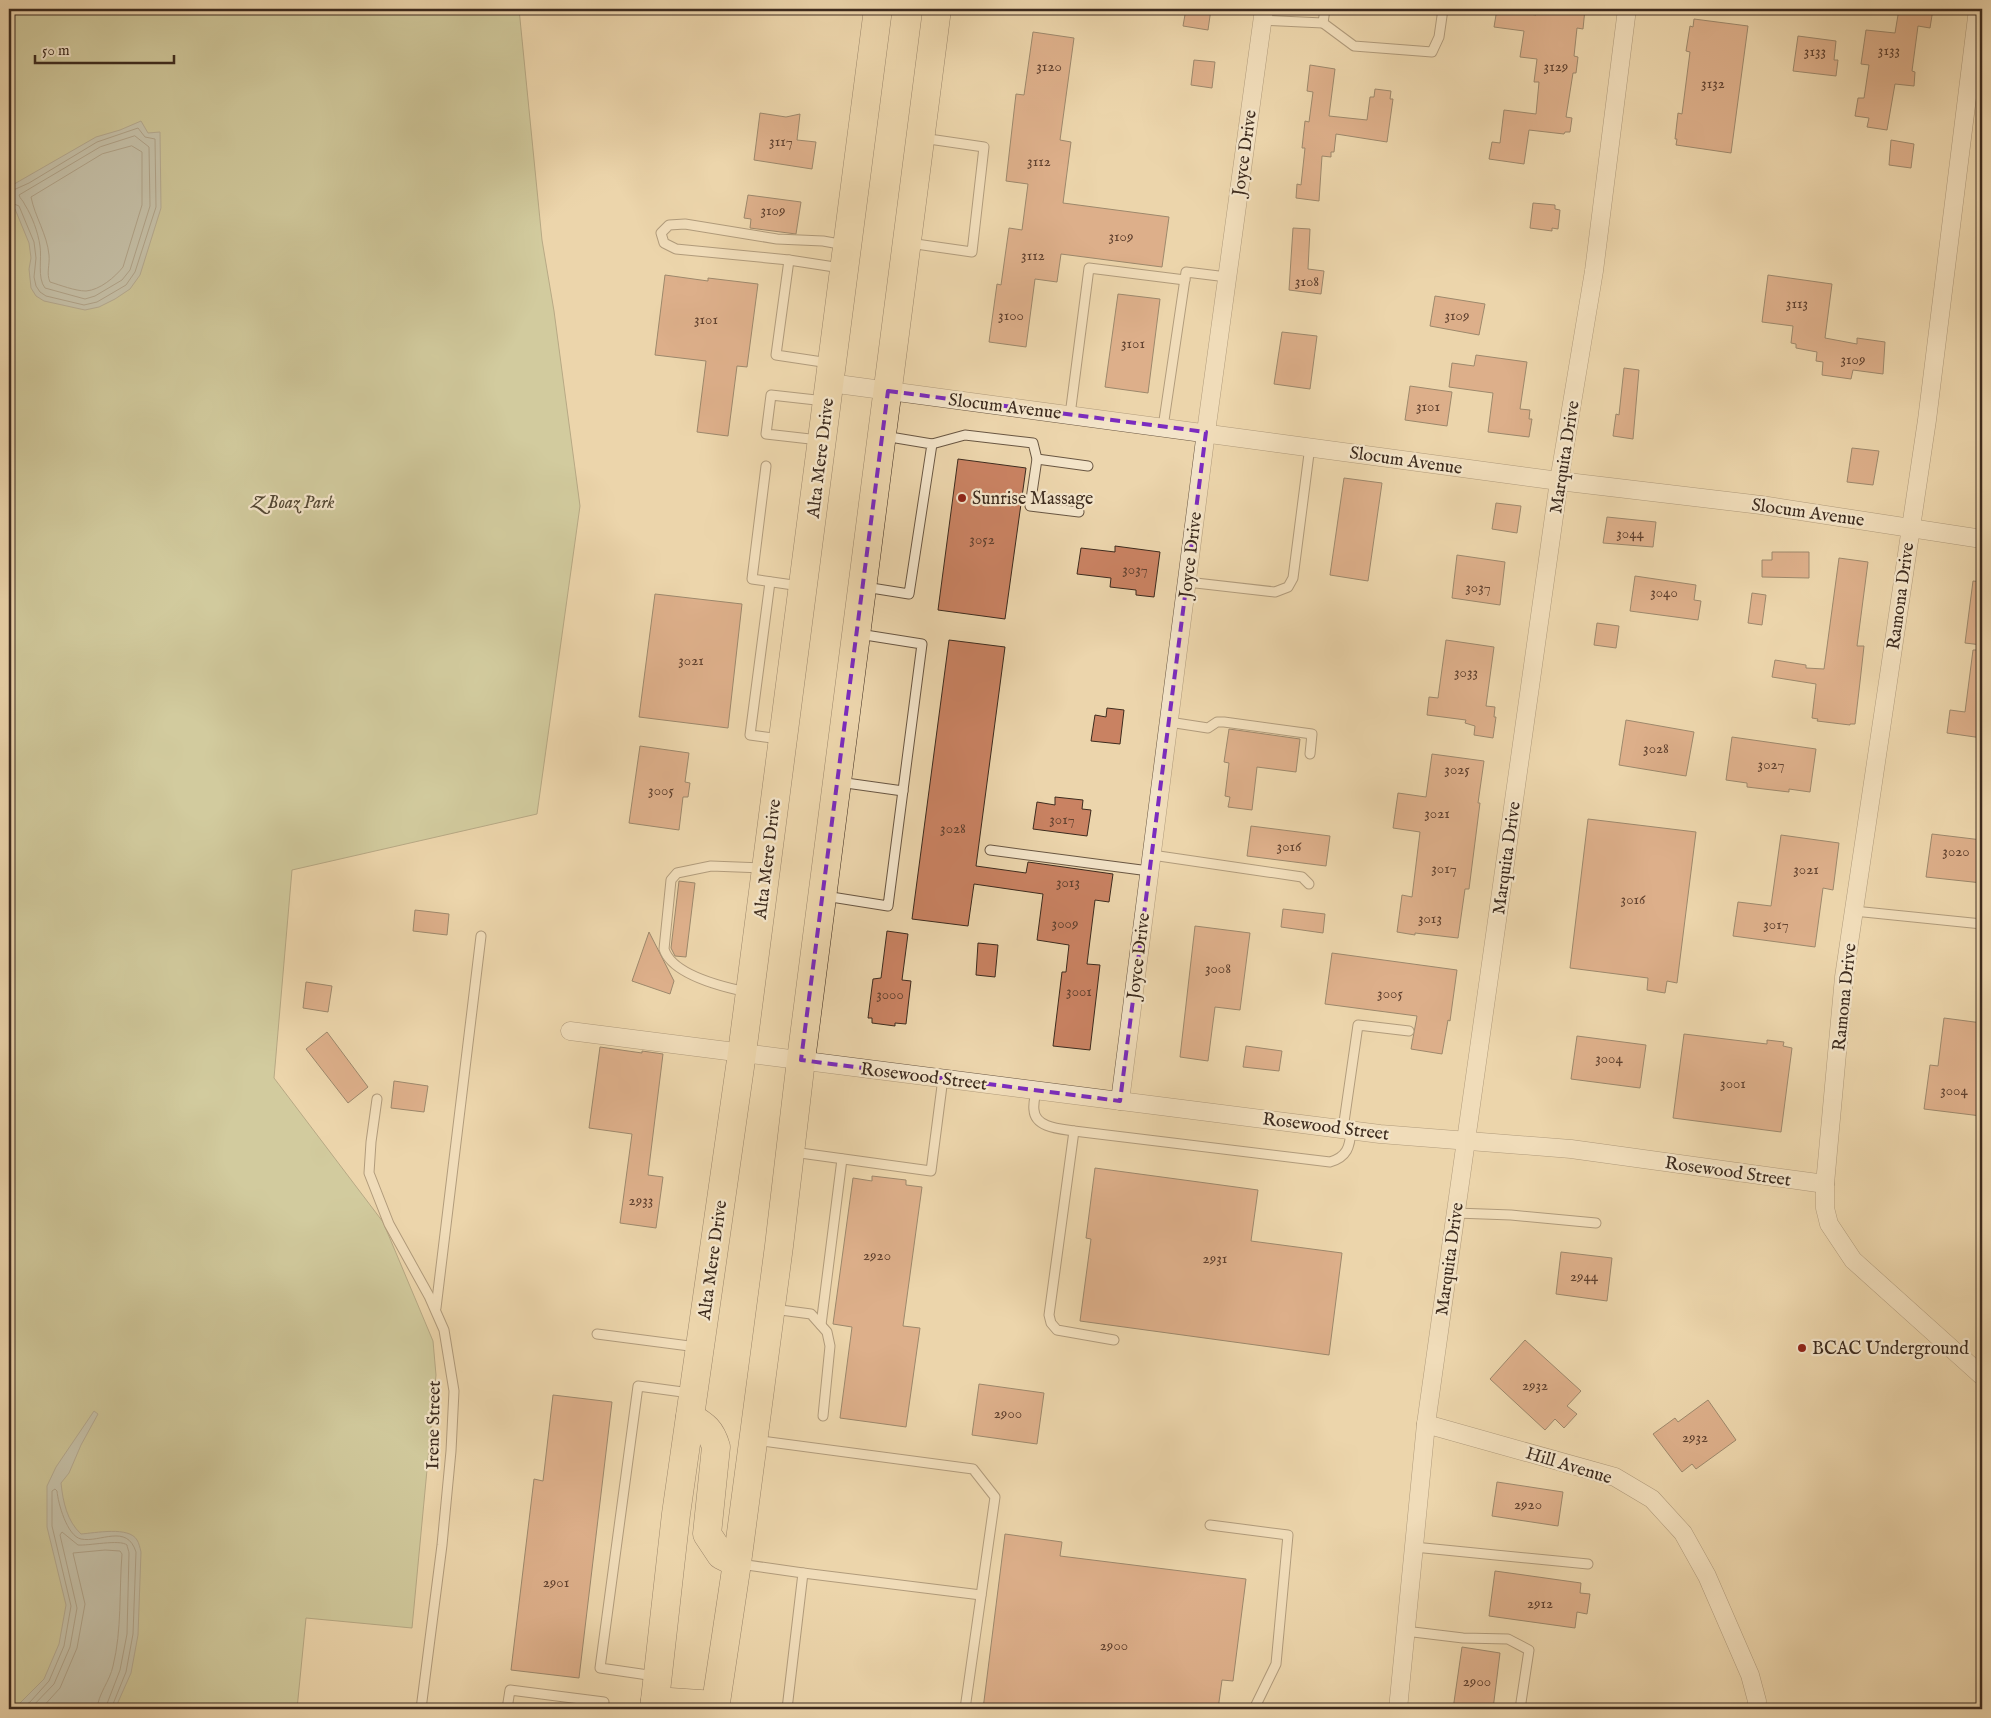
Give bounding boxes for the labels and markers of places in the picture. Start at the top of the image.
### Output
place label: Sunrise Massage [972,488,1093,511]
marker: Sunrise Massage [956,492,968,504]
place label: BCAC Underground [1812,1338,1969,1361]
marker: BCAC Underground [1796,1342,1808,1354]

